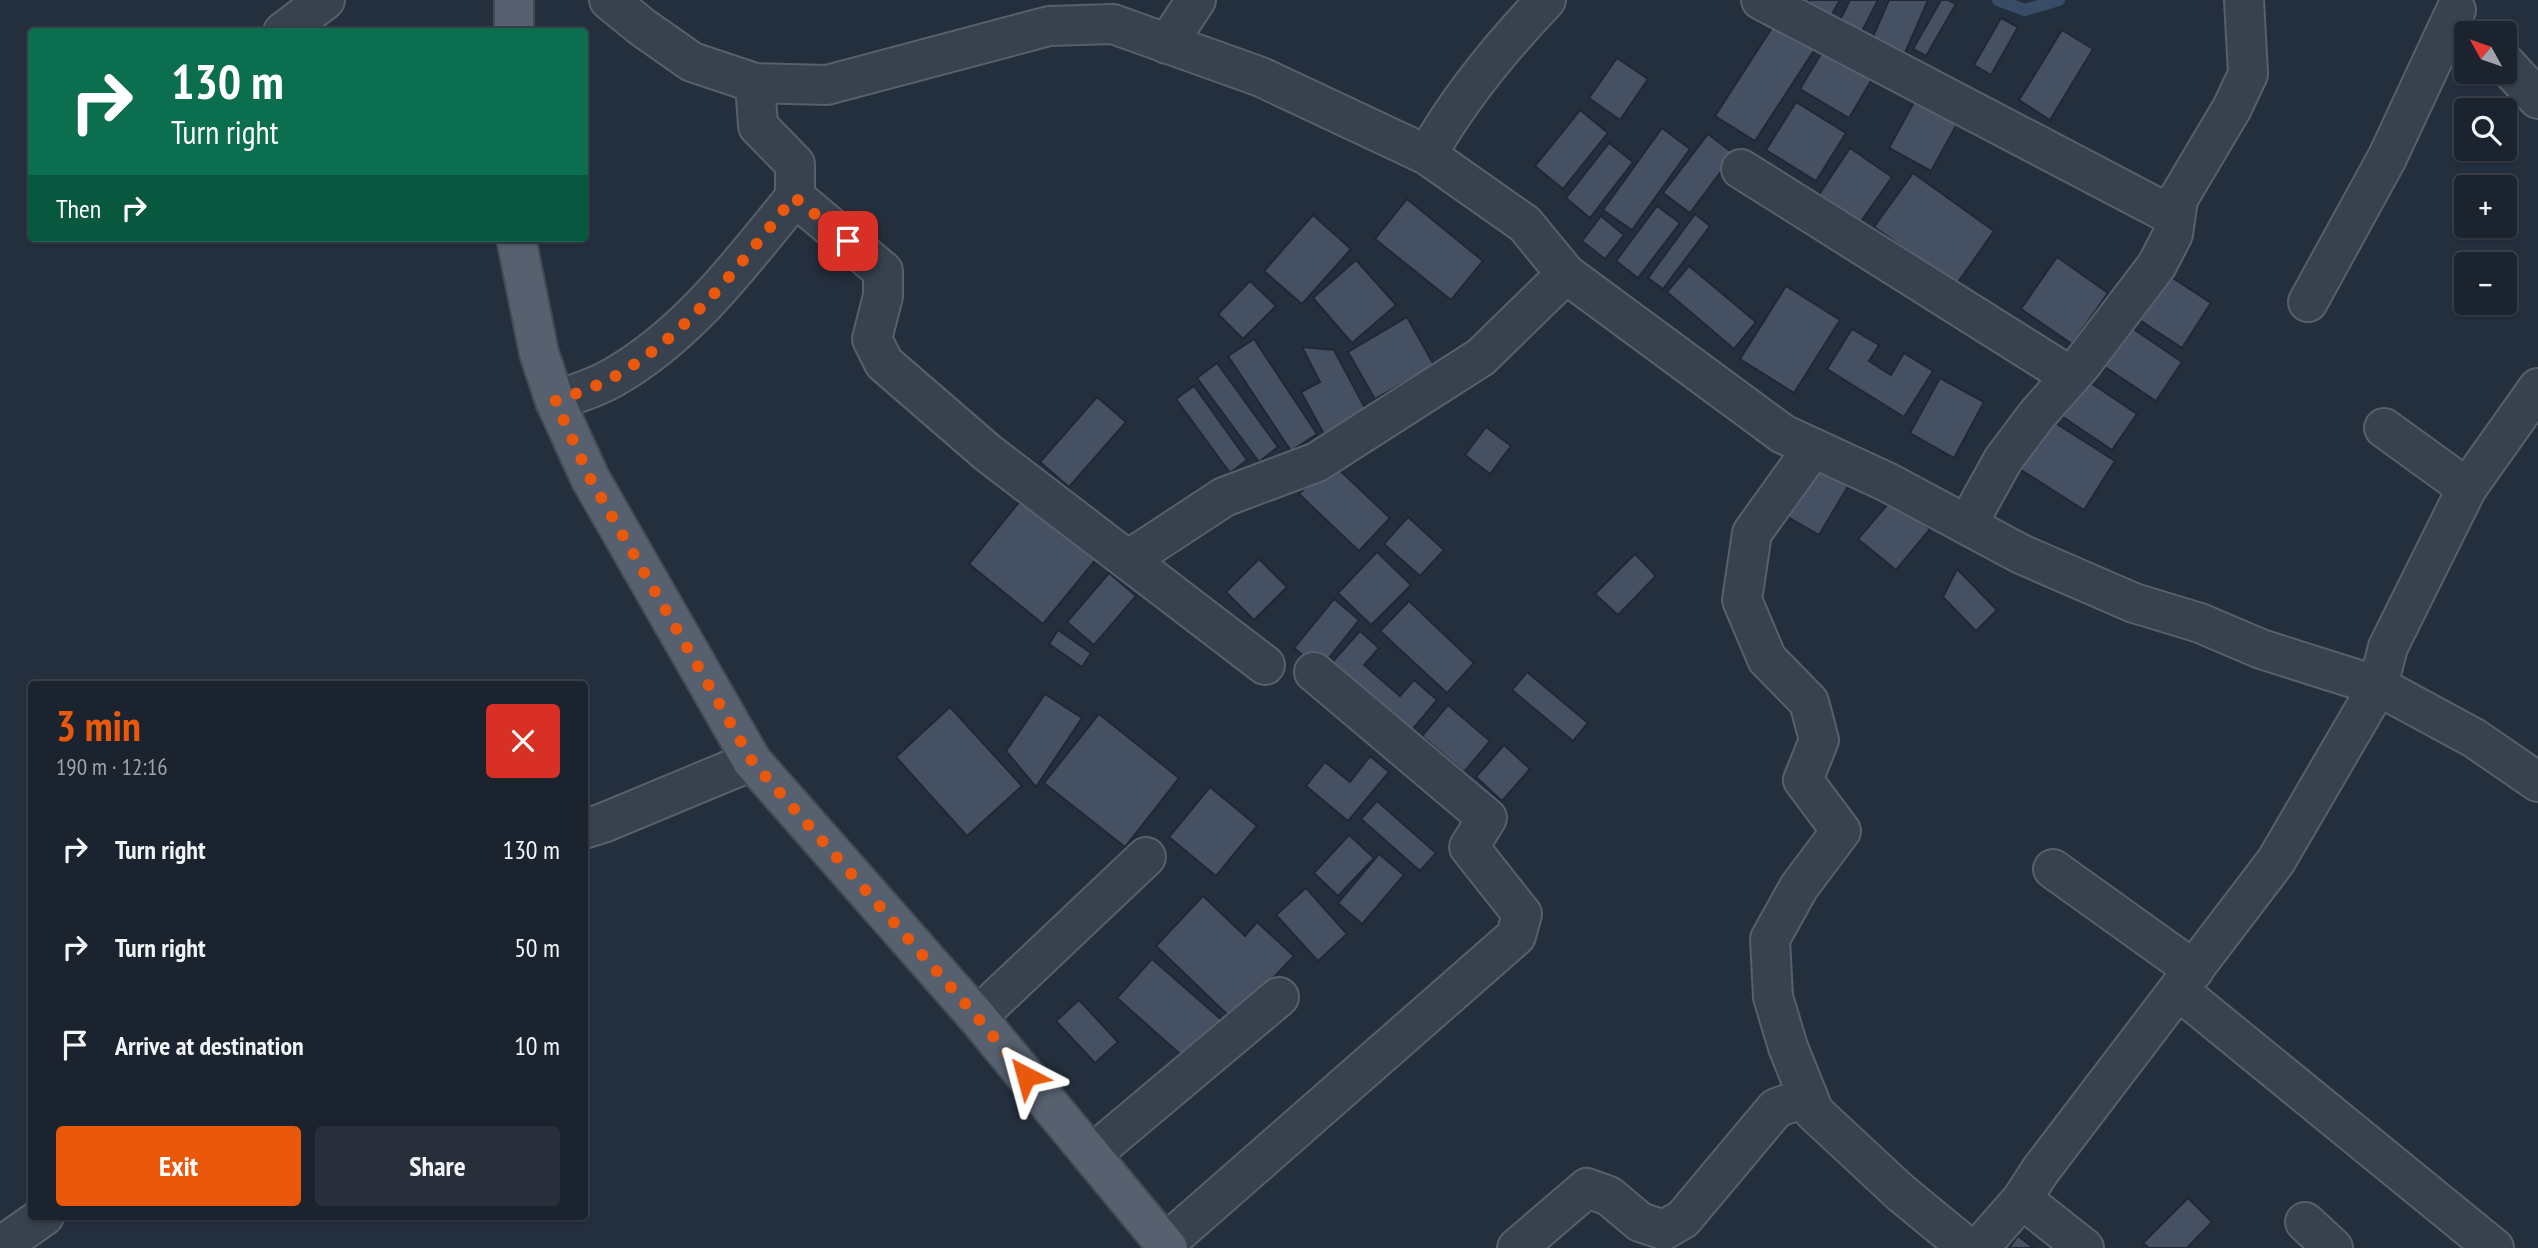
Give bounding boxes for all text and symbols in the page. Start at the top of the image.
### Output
north arrow [2454,21,2516,84]
map controls [2454,21,2517,315]
text: 130 m [171,49,284,113]
icon: right [56,56,147,147]
button: search [2454,98,2517,161]
text: Turn right [171,111,279,153]
button: + [2454,175,2517,238]
icon: right [115,189,153,227]
text: Then [56,192,101,225]
pin [818,211,878,271]
icon: arrive [829,222,867,260]
button: − [2454,252,2517,315]
text: 3 min [56,698,141,753]
button: close [486,704,560,778]
text: 190 m · 12:16 [56,752,168,781]
icon: right [56,830,94,868]
text: Turn right [115,833,206,866]
text: 130 m [502,833,560,866]
icon: right [56,928,94,966]
text: Turn right [115,931,206,964]
text: 50 m [514,931,560,964]
icon: arrive [56,1026,94,1064]
text: Arrive at destination [115,1029,304,1062]
text: 10 m [514,1029,560,1062]
position arrow [989,1039,1063,1113]
button: Exit [56,1126,301,1206]
button: Share [315,1126,560,1206]

